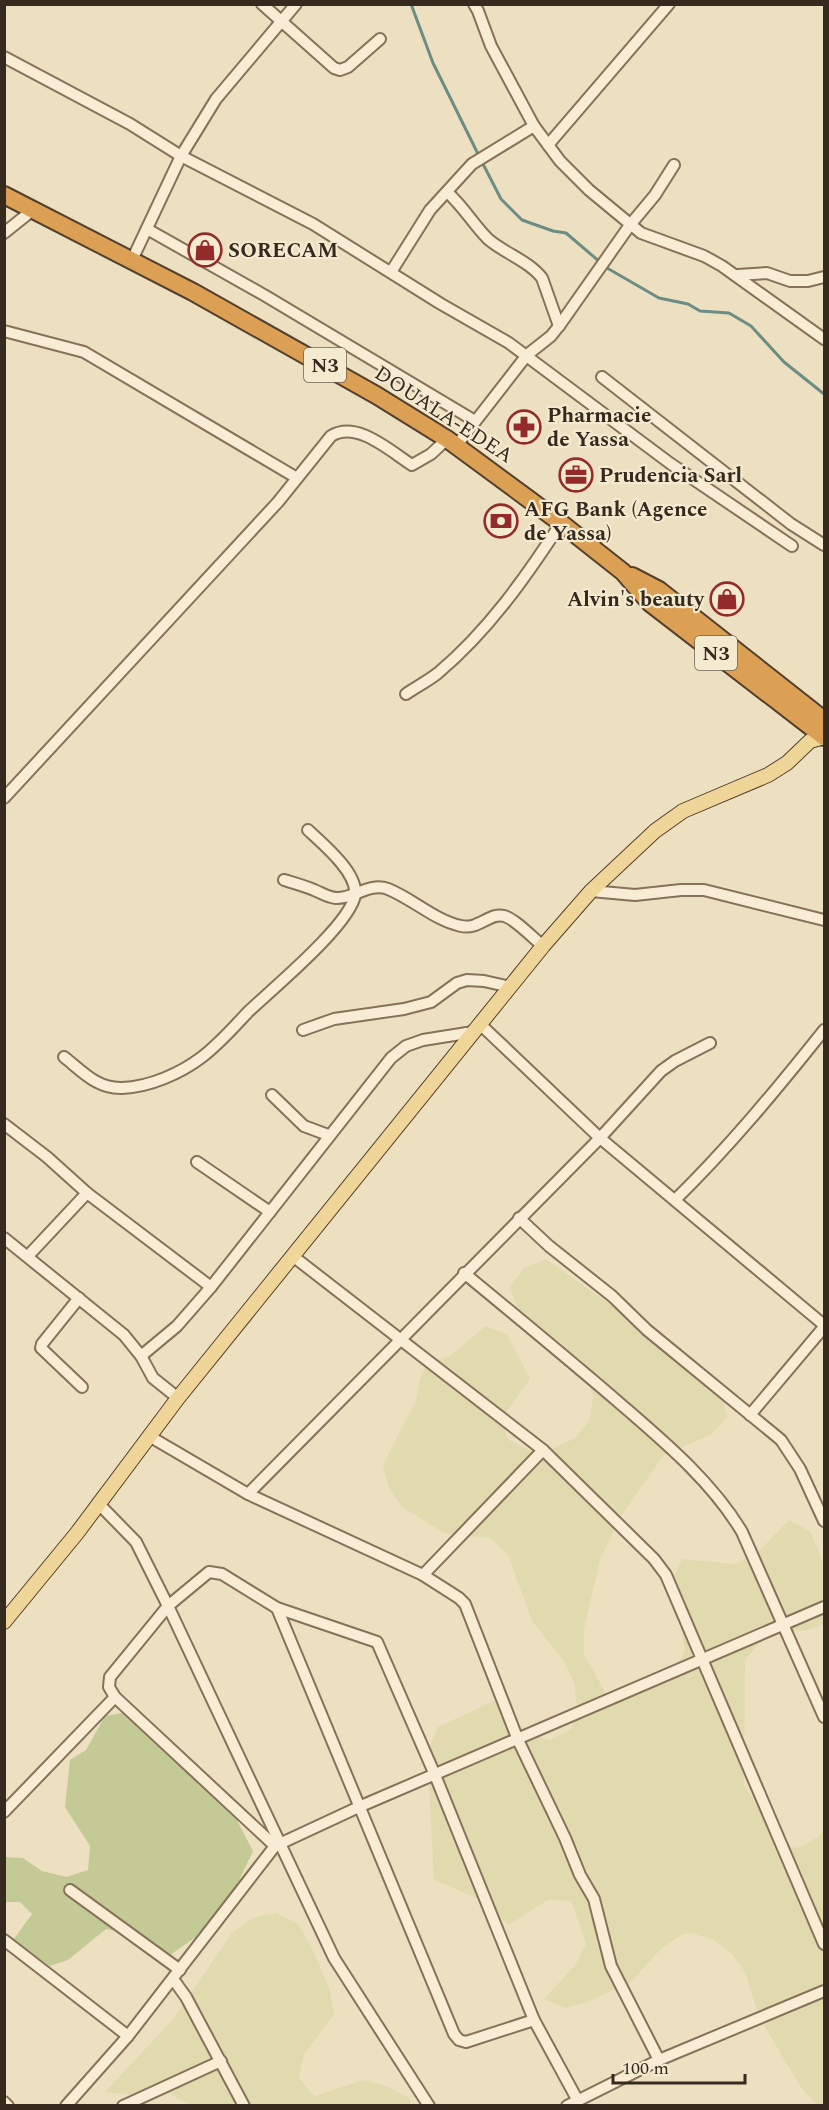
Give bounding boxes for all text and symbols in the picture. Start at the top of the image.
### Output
shop icon: SORECAM [187,232,223,268]
place label: SORECAM [228,235,338,267]
road number: N3 [304,348,346,382]
street label: DOUALA-EDEA [367,358,520,472]
place label: Pharmacie de Yassa [547,400,651,456]
pharmacy icon: Pharmacie de Yassa [506,409,542,445]
office icon: Prudencia Sarl [558,457,594,493]
place label: Prudencia Sarl [599,460,742,492]
place label: AFG Bank (Agence de Yassa) [524,494,707,550]
bank icon: AFG Bank (Agence de Yassa) [483,503,519,539]
shop icon: Alvin's beauty [709,581,745,617]
place label: Alvin's beauty [567,584,705,616]
road number: N3 [695,636,737,670]
scale bar [613,2047,745,2085]
text: 100 m [622,2055,669,2082]

